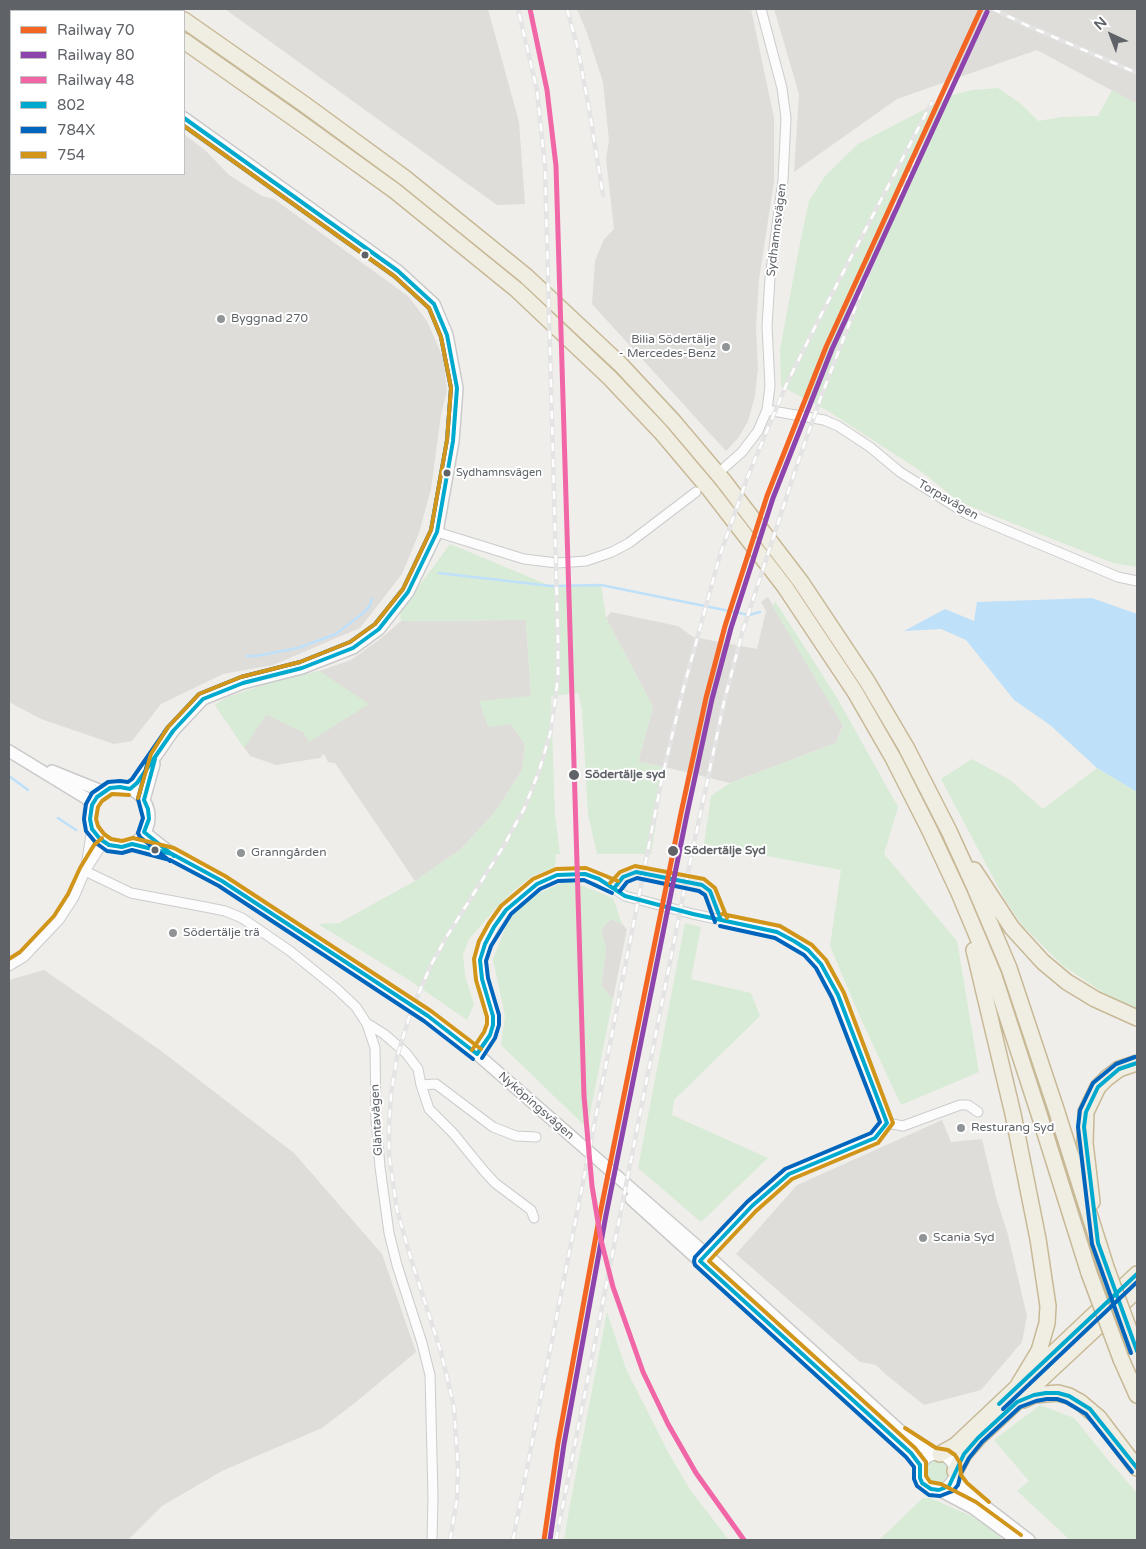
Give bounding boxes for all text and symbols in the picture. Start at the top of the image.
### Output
legend [10,10,185,175]
north arrow [1086,10,1136,60]
text: N [1091,14,1110,34]
text: Railway 70 [57,21,134,39]
text: Railway 80 [57,46,134,64]
text: Railway 48 [57,71,134,89]
text: 802 [57,96,85,114]
text: 784X [57,121,95,139]
text: 754 [57,146,85,164]
street label: Sydhamnsvägen [764,183,790,277]
unlabelled marker [360,250,370,260]
place label: Byggnad 270 [231,312,308,326]
marker: Byggnad 270 [215,313,227,325]
place label: Bilia Södertälje - Mercedes-Benz [619,333,716,361]
marker: Bilia Södertälje - Mercedes-Benz [720,341,732,353]
place label: Sydhamnsvägen [456,466,542,480]
marker: Sydhamnsvägen [442,468,452,478]
street label: Torpavägen [915,477,981,523]
marker: Södertälje syd [567,768,581,782]
place label: Södertälje syd [585,768,666,782]
marker: Södertälje Syd [666,844,680,858]
place label: Södertälje Syd [684,844,766,858]
unlabelled marker [150,845,160,855]
place label: Granngården [251,846,326,860]
marker: Granngården [235,847,247,859]
place label: Södertälje trä [183,926,260,940]
marker: Södertälje trä [167,927,179,939]
street label: Nyköpingsvägen [495,1069,577,1143]
street label: Gläntavägen [368,1084,386,1156]
place label: Resturang Syd [971,1121,1054,1135]
marker: Resturang Syd [955,1122,967,1134]
place label: Scania Syd [933,1231,995,1245]
marker: Scania Syd [917,1232,929,1244]

